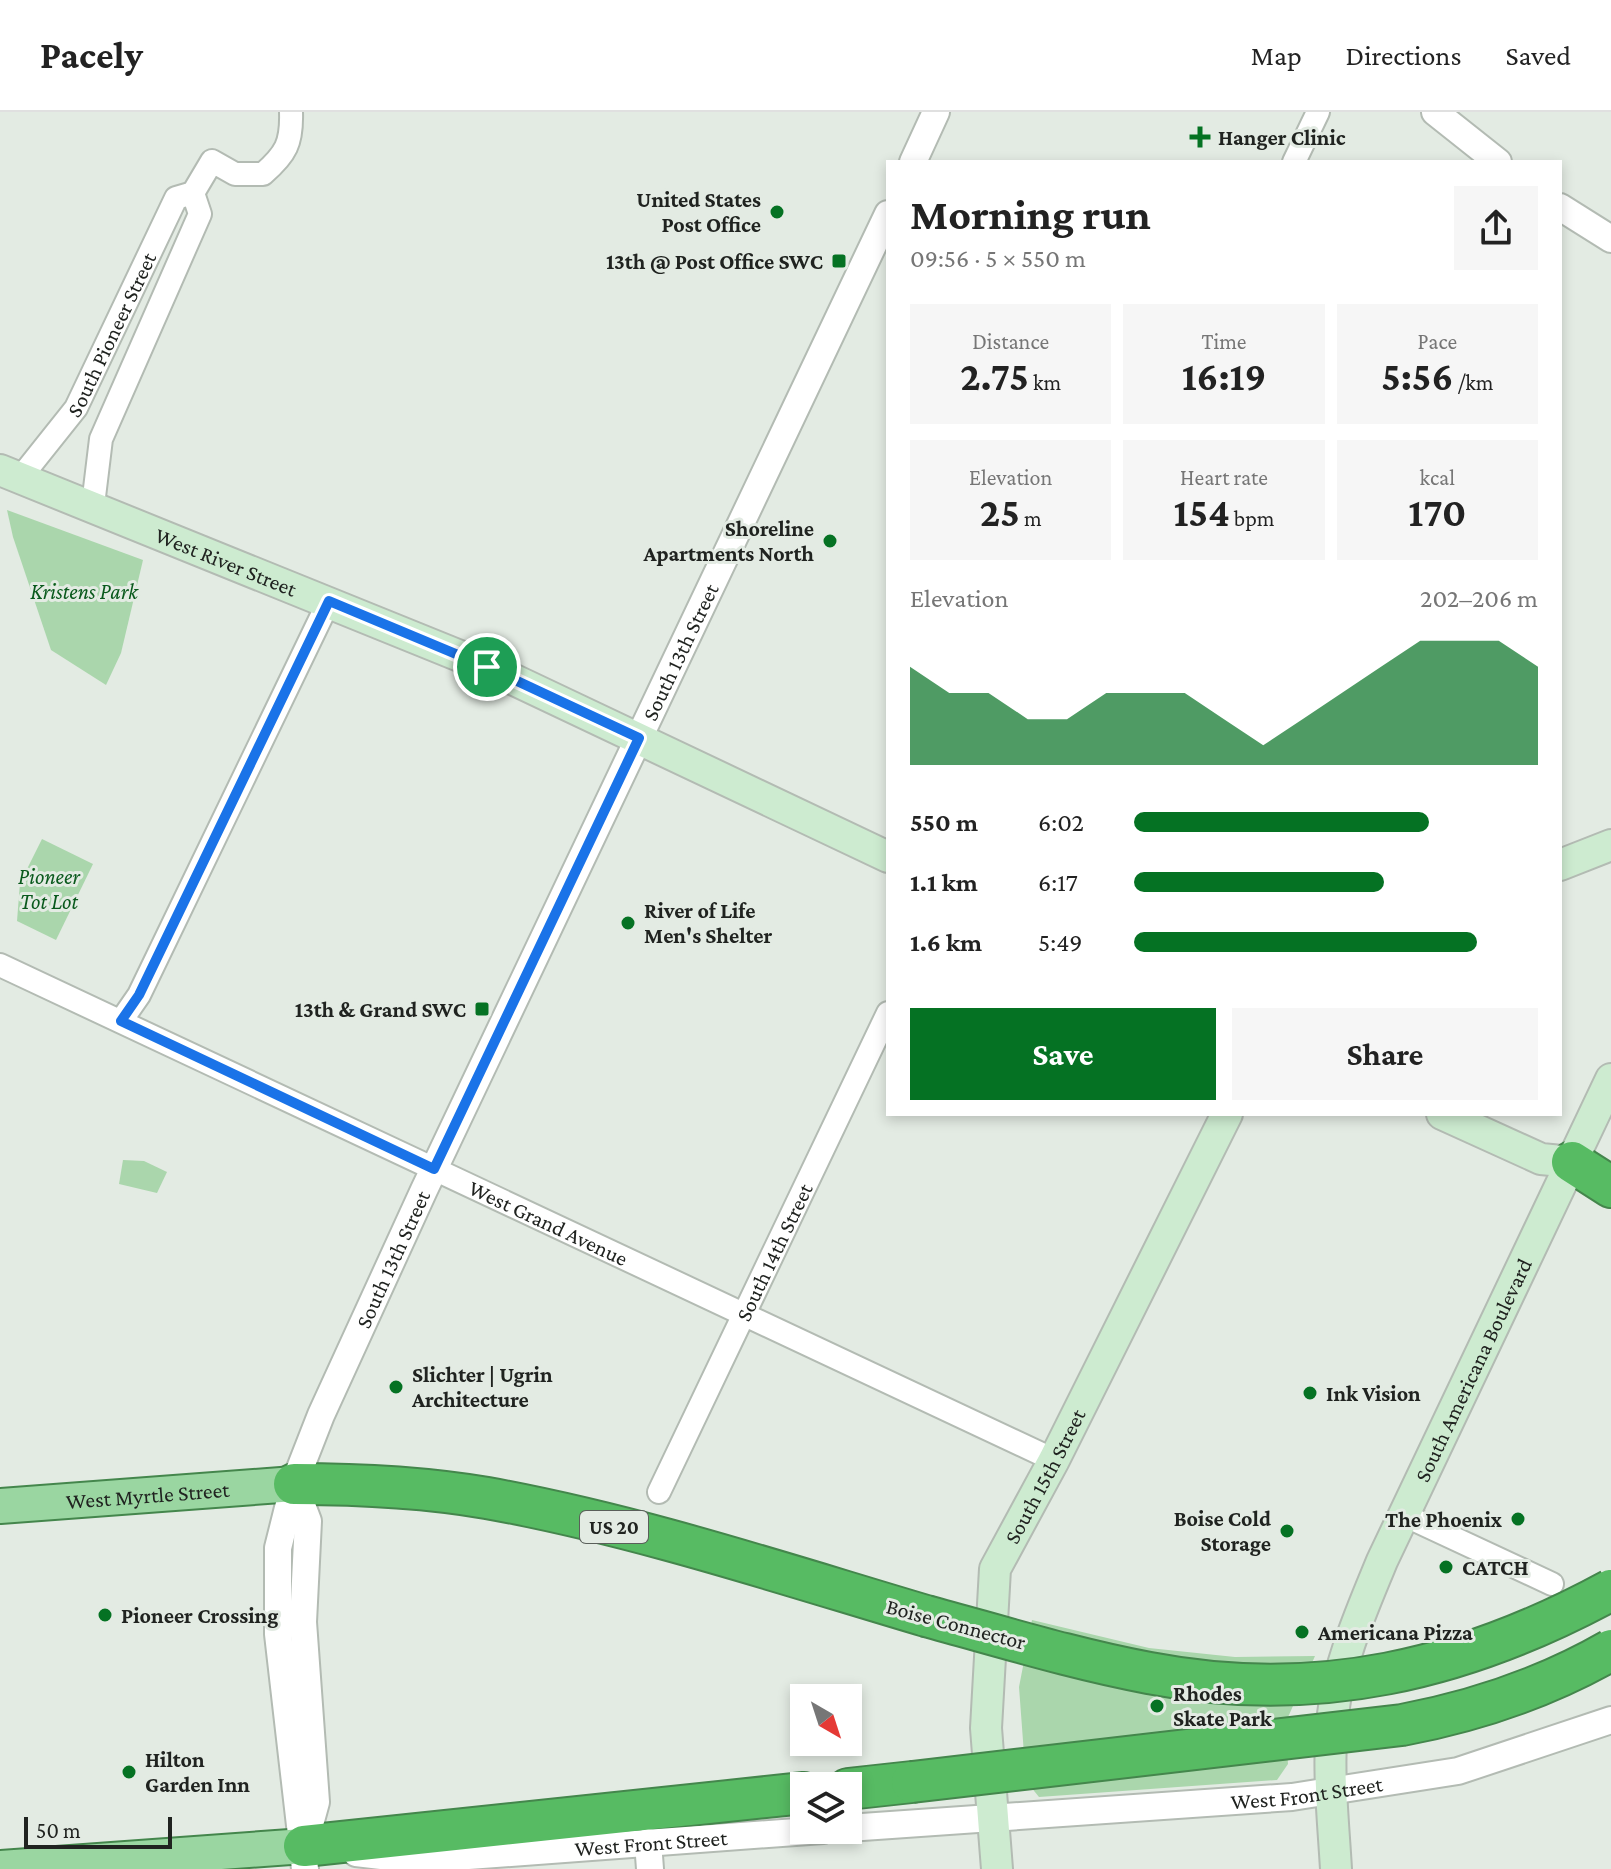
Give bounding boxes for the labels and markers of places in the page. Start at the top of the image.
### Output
place label: Hanger Clinic [1218,125,1346,150]
marker: Hanger Clinic [1189,126,1211,148]
place label: United States Post Office [636,187,761,237]
marker: United States Post Office [768,203,786,221]
place label: 13th @ Post Office SWC [606,249,823,274]
marker: 13th @ Post Office SWC [830,252,848,270]
place label: Shoreline Apartments North [642,516,814,566]
marker: Shoreline Apartments North [821,532,839,550]
pin [453,633,521,701]
place label: River of Life Men's Shelter [644,898,772,948]
marker: River of Life Men's Shelter [619,914,637,932]
place label: 13th & Grand SWC [295,997,466,1022]
marker: 13th & Grand SWC [473,1000,491,1018]
place label: Slichter | Ugrin Architecture [411,1362,553,1412]
marker: Slichter | Ugrin Architecture [387,1378,405,1396]
place label: Ink Vision [1326,1381,1421,1406]
marker: Ink Vision [1301,1384,1319,1402]
place label: Boise Cold Storage [1174,1506,1271,1556]
place label: The Phoenix [1385,1507,1503,1532]
marker: The Phoenix [1509,1510,1527,1528]
marker: Boise Cold Storage [1278,1522,1296,1540]
place label: CATCH [1462,1555,1529,1580]
marker: CATCH [1437,1558,1455,1576]
place label: Pioneer Crossing [121,1603,278,1628]
marker: Pioneer Crossing [96,1606,114,1624]
place label: Americana Pizza [1317,1620,1473,1645]
marker: Americana Pizza [1293,1623,1311,1641]
place label: Rhodes Skate Park [1173,1681,1273,1731]
marker: Rhodes Skate Park [1148,1697,1166,1715]
place label: Hilton Garden Inn [145,1747,250,1797]
marker: Hilton Garden Inn [120,1763,138,1781]

